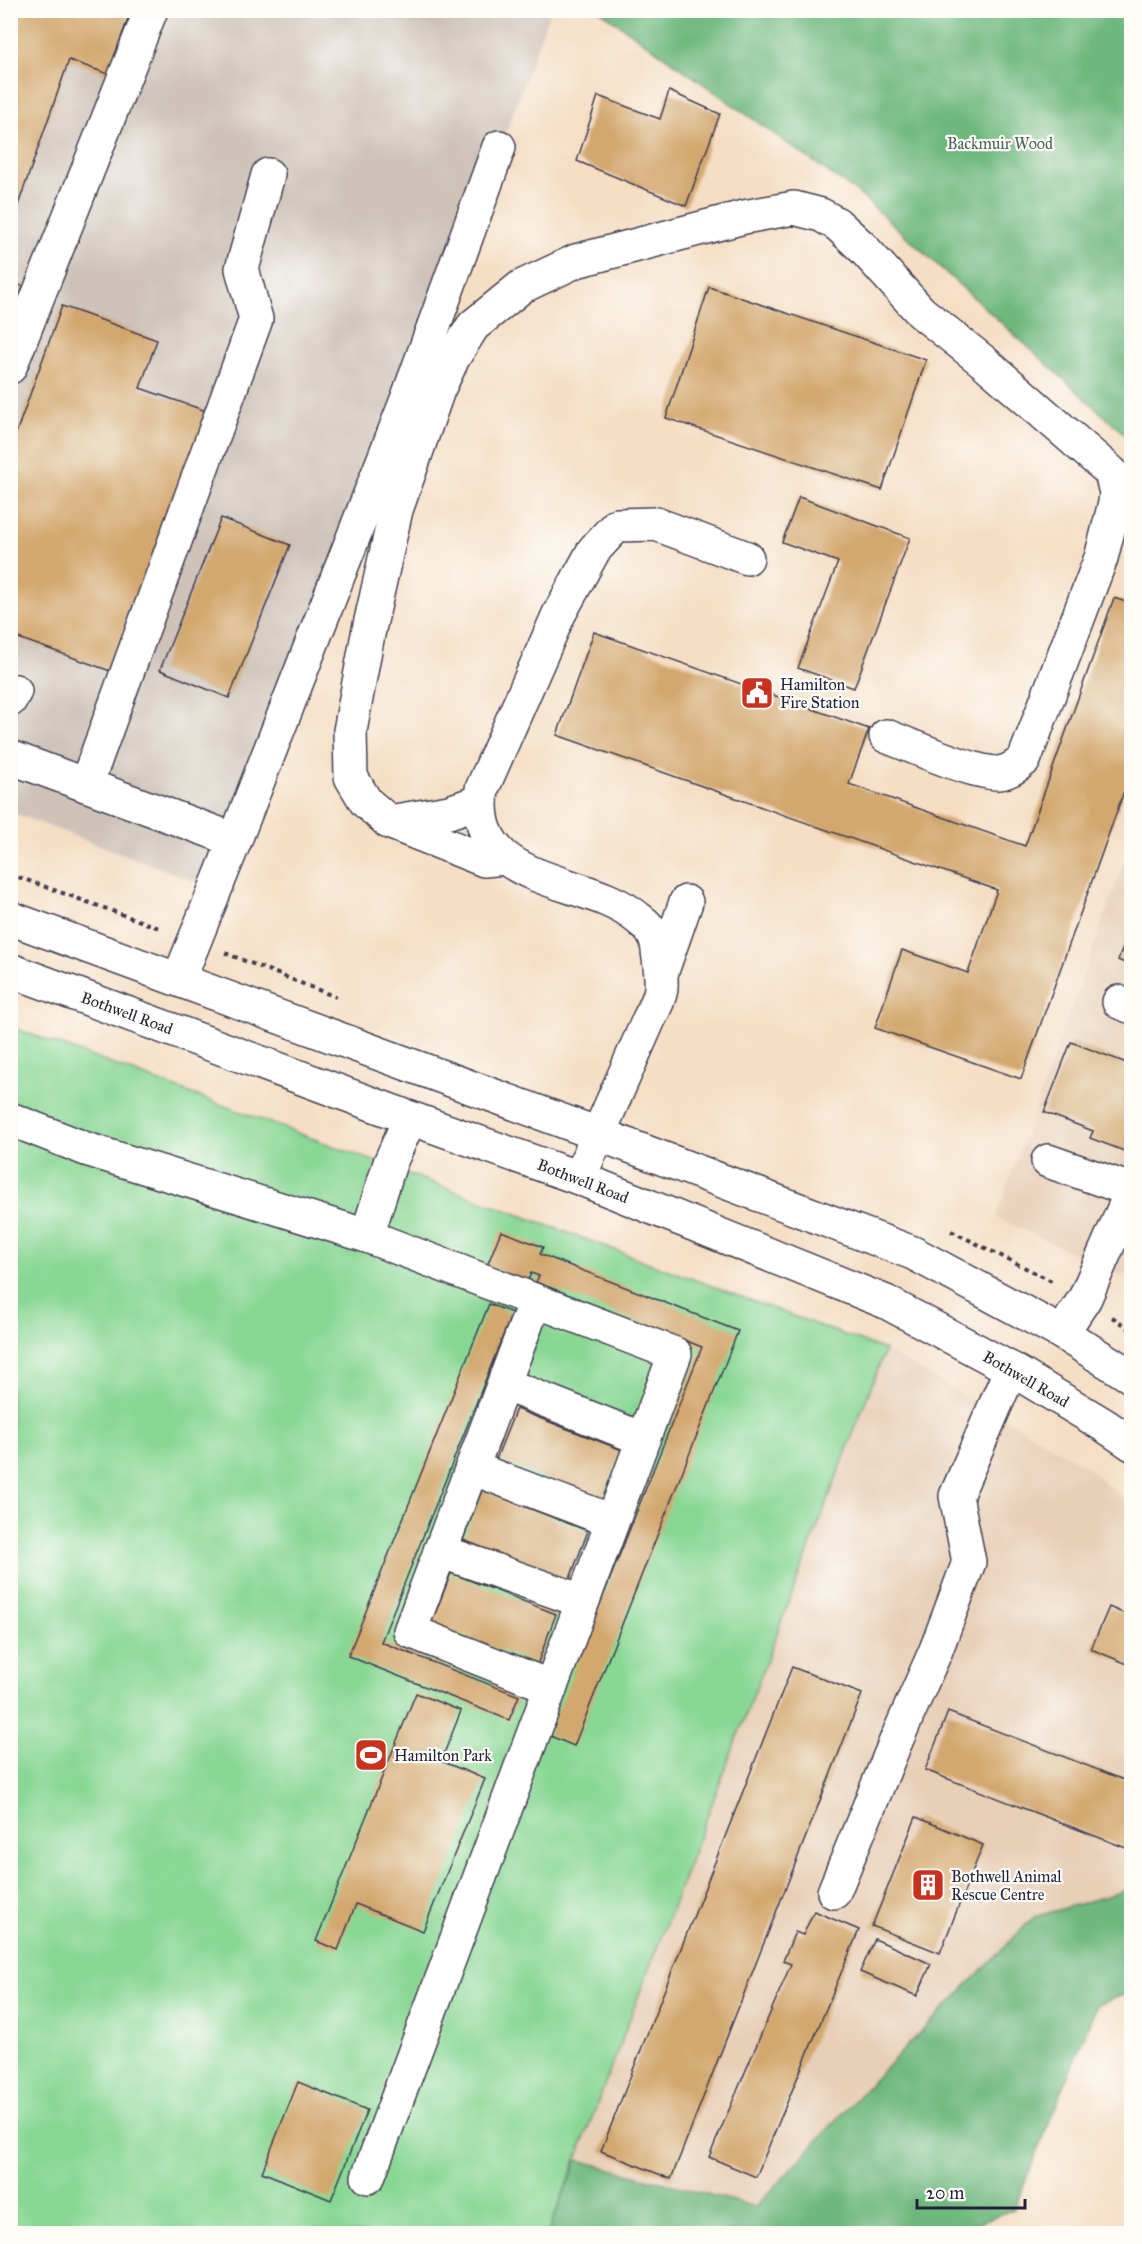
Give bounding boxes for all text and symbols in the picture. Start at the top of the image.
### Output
park label: Backmuir Wood [947,134,1053,153]
public building icon: Hamilton Fire Station [739,675,775,711]
place label: Hamilton Fire Station [780,675,860,712]
street label: Bothwell Road [78,988,176,1038]
street label: Bothwell Road [535,1155,631,1207]
street label: Bothwell Road [980,1347,1072,1411]
sports icon: Hamilton Park [353,1737,389,1773]
place label: Hamilton Park [394,1746,492,1765]
building icon: Bothwell Animal Rescue Centre [910,1867,946,1903]
place label: Bothwell Animal Rescue Centre [951,1867,1062,1904]
scale bar [917,2172,1025,2210]
text: 20 m [926,2182,964,2204]

